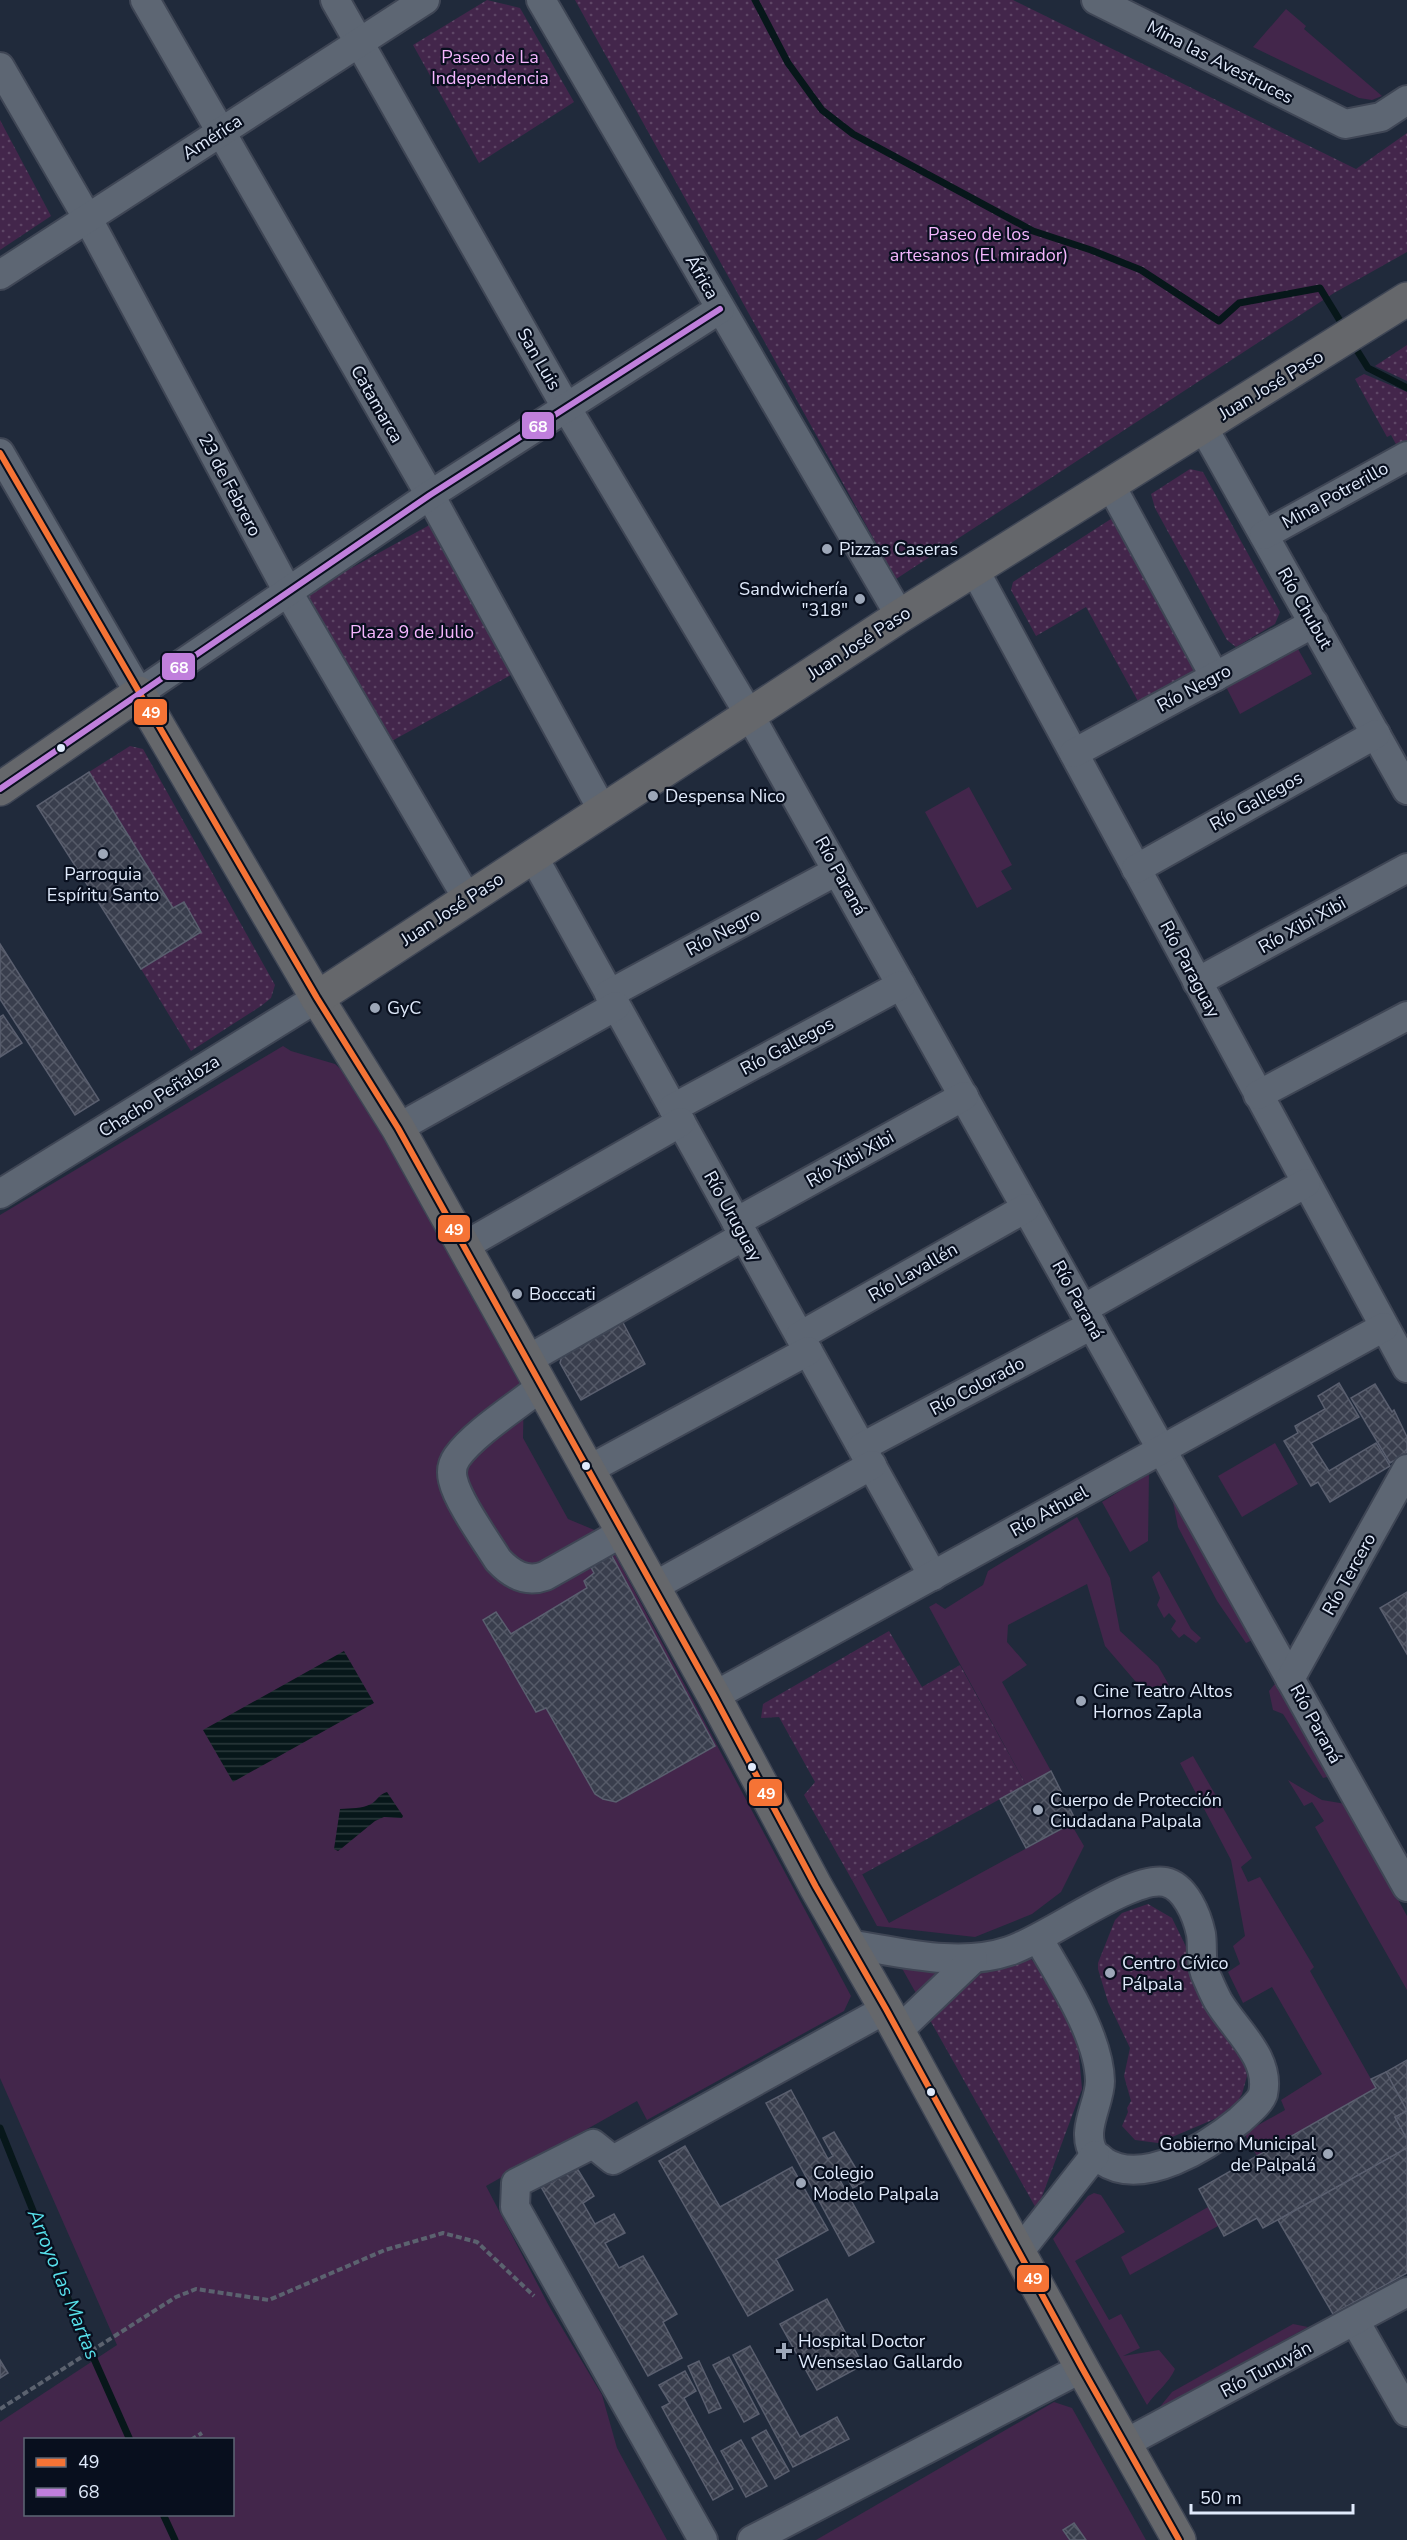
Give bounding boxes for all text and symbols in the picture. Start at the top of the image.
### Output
street label: Mina las Avestruces [1143,15,1297,109]
park label: Paseo de La Independencia [431,45,549,90]
street label: América [178,109,246,165]
park label: Paseo de los artesanos (El mirador) [890,222,1068,267]
street label: África [680,250,724,304]
street label: San Luis [512,324,566,394]
street label: Juan José Paso [1213,344,1328,426]
street label: Catamarca [345,361,409,447]
line badge: 68 [521,411,555,440]
text: 68 [528,416,548,438]
street label: 23 de Febrero [193,430,267,540]
street label: Mina Potrerillo [1277,456,1393,534]
place label: Pizzas Caseras [839,537,958,561]
marker: Pizzas Caseras [820,542,834,556]
street label: Río Chubut [1272,563,1338,654]
place label: Sandwichería "318" [739,577,848,622]
marker: Sandwichería "318" [853,592,867,606]
street label: Juan José Paso [802,601,915,686]
park label: Plaza 9 de Julio [350,620,474,644]
line badge: 68 [161,652,196,681]
text: 68 [169,657,189,679]
street label: Río Negro [1153,658,1235,718]
line badge: 49 [133,698,168,726]
text: 49 [141,702,161,724]
unlabelled marker [55,742,67,754]
street label: Río Gallegos [1205,766,1307,836]
place label: Despensa Nico [665,784,785,808]
marker: Despensa Nico [646,789,660,803]
street label: Río Paraná [809,832,873,920]
marker: Parroquia Espíritu Santo [96,847,110,861]
place label: Parroquia Espíritu Santo [47,862,159,907]
street label: Juan José Paso [395,867,508,952]
street label: Río Xibi Xibi [1254,891,1350,959]
street label: Río Negro [682,902,764,962]
street label: Río Paraguay [1154,916,1226,1022]
place label: GyC [387,996,421,1020]
marker: GyC [368,1001,382,1015]
street label: Río Gallegos [736,1011,838,1081]
street label: Chacho Peñaloza [94,1049,224,1143]
street label: Río Xibi Xibi [802,1125,898,1193]
street label: Río Uruguay [698,1167,768,1266]
line badge: 49 [437,1214,471,1243]
text: 49 [444,1219,464,1241]
street label: Río Lavallén [864,1237,962,1307]
street label: Río Paraná [1046,1256,1110,1344]
place label: Bocccati [529,1282,596,1306]
marker: Bocccati [510,1287,524,1301]
street label: Río Colorado [925,1351,1029,1421]
unlabelled marker [580,1460,592,1472]
street label: Río Athuel [1006,1480,1093,1542]
street label: Río Tercero [1317,1529,1381,1619]
place label: Cine Teatro Altos Hornos Zapla [1093,1679,1233,1724]
street label: Río Paraná [1284,1680,1348,1768]
marker: Cine Teatro Altos Hornos Zapla [1074,1694,1088,1708]
unlabelled marker [746,1761,758,1773]
line badge: 49 [748,1778,783,1807]
text: 49 [756,1783,776,1805]
place label: Cuerpo de Protección Ciudadana Palpala [1050,1788,1222,1833]
marker: Cuerpo de Protección Ciudadana Palpala [1031,1803,1045,1817]
place label: Centro Cívico Pálpala [1122,1951,1228,1996]
marker: Centro Cívico Pálpala [1103,1966,1117,1980]
unlabelled marker [925,2086,937,2098]
place label: Gobierno Municipal de Palpalá [1160,2132,1317,2177]
marker: Gobierno Municipal de Palpalá [1321,2147,1335,2161]
place label: Colegio Modelo Palpala [813,2161,939,2206]
marker: Colegio Modelo Palpala [794,2176,808,2190]
water label: Arroyo las Martas [21,2204,106,2363]
line badge: 49 [1016,2264,1050,2293]
text: 49 [1023,2268,1043,2290]
place label: Hospital Doctor Wenseslao Gallardo [798,2329,963,2374]
street label: Río Tunuyán [1216,2335,1316,2403]
marker: Hospital Doctor Wenseslao Gallardo [775,2342,793,2360]
legend [24,2438,234,2516]
text: 49 [78,2450,100,2474]
scale bar [1191,2477,1353,2515]
text: 68 [78,2480,100,2504]
text: 50 m [1200,2486,1242,2510]

